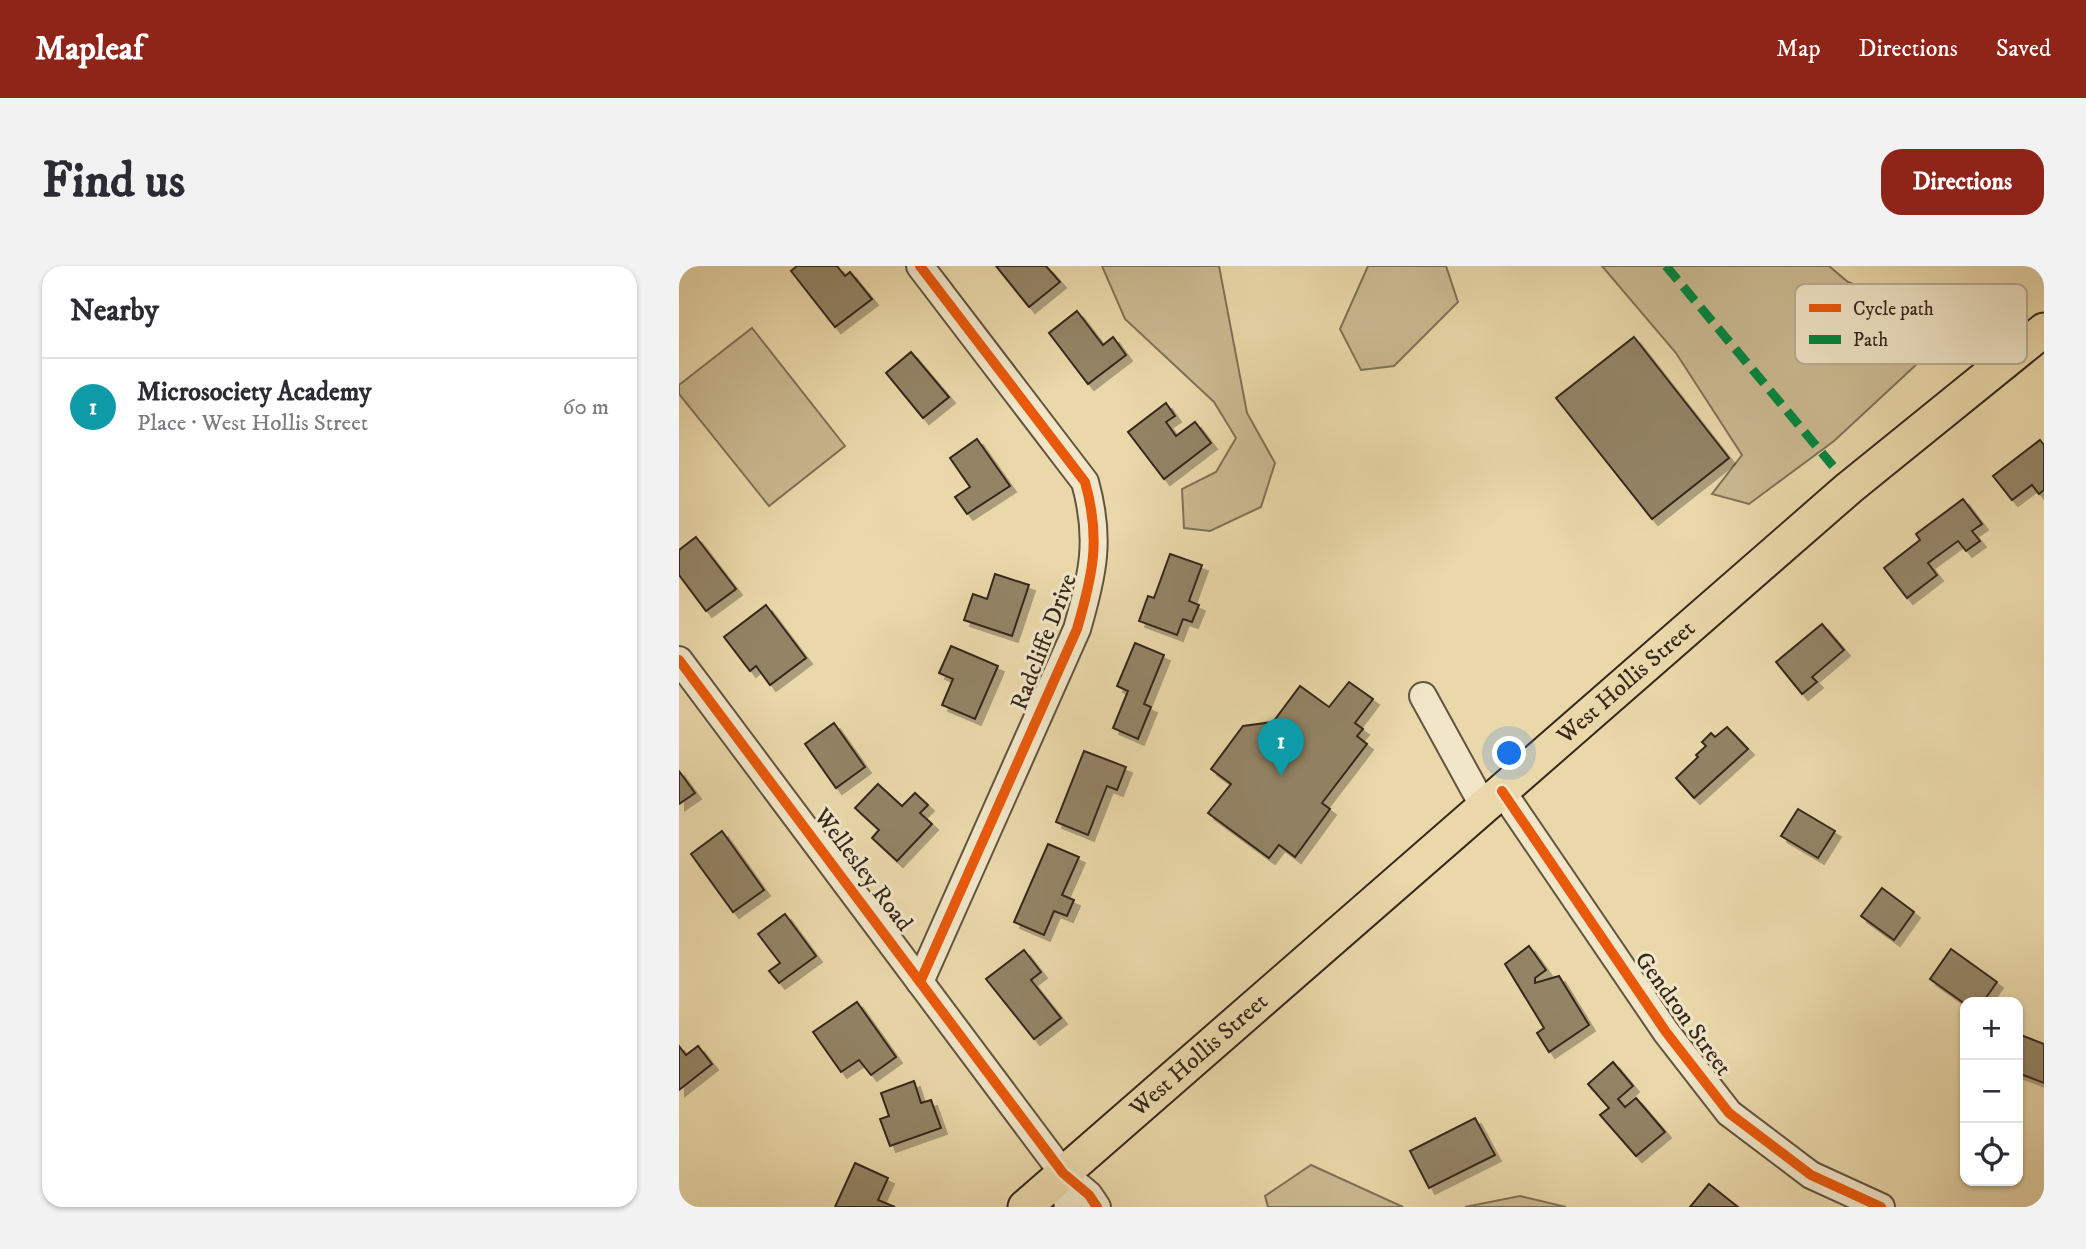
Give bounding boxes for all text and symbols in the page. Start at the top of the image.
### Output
text: Mapleaf [35,29,144,70]
text: Map [1776,34,1821,64]
text: Directions [1859,34,1958,64]
text: Saved [1996,34,2051,64]
button: Directions [1881,149,2044,215]
text: Find us [42,151,185,213]
legend [1795,284,2027,364]
text: Nearby [70,293,159,330]
text: Cycle path [1853,298,1934,321]
text: Path [1853,329,1888,352]
text: Microsociety Academy [137,376,371,409]
text: 1 [89,393,97,422]
text: 60 m [562,393,609,422]
text: Place · West Hollis Street [137,409,368,438]
street label: Radcliffe Drive [1004,569,1084,714]
street label: West Hollis Street [1550,614,1702,751]
pin: 1 [1258,718,1304,776]
your location [1492,736,1526,770]
street label: Wellesley Road [806,802,919,937]
street label: Gendron Street [1628,946,1738,1082]
street label: West Hollis Street [1123,987,1275,1124]
map controls [1960,997,2023,1186]
button: + [1960,997,2023,1060]
button: − [1960,1060,2023,1123]
button: locate [1960,1123,2023,1186]

